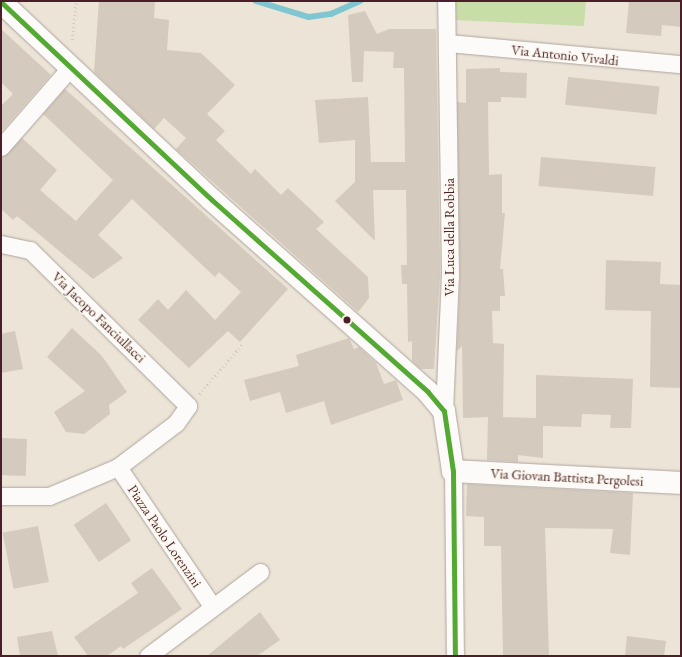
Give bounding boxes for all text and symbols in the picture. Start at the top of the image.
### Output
street label: Via Antonio Vivaldi [510,41,620,69]
street label: Via Luca della Robbia [441,178,457,296]
street label: Via Jacopo Fanciullacci [49,268,149,366]
unlabelled marker [342,315,352,325]
street label: Via Giovan Battista Pergolesi [490,465,644,489]
street label: Piazza Paolo Lorenzini [124,482,206,590]

